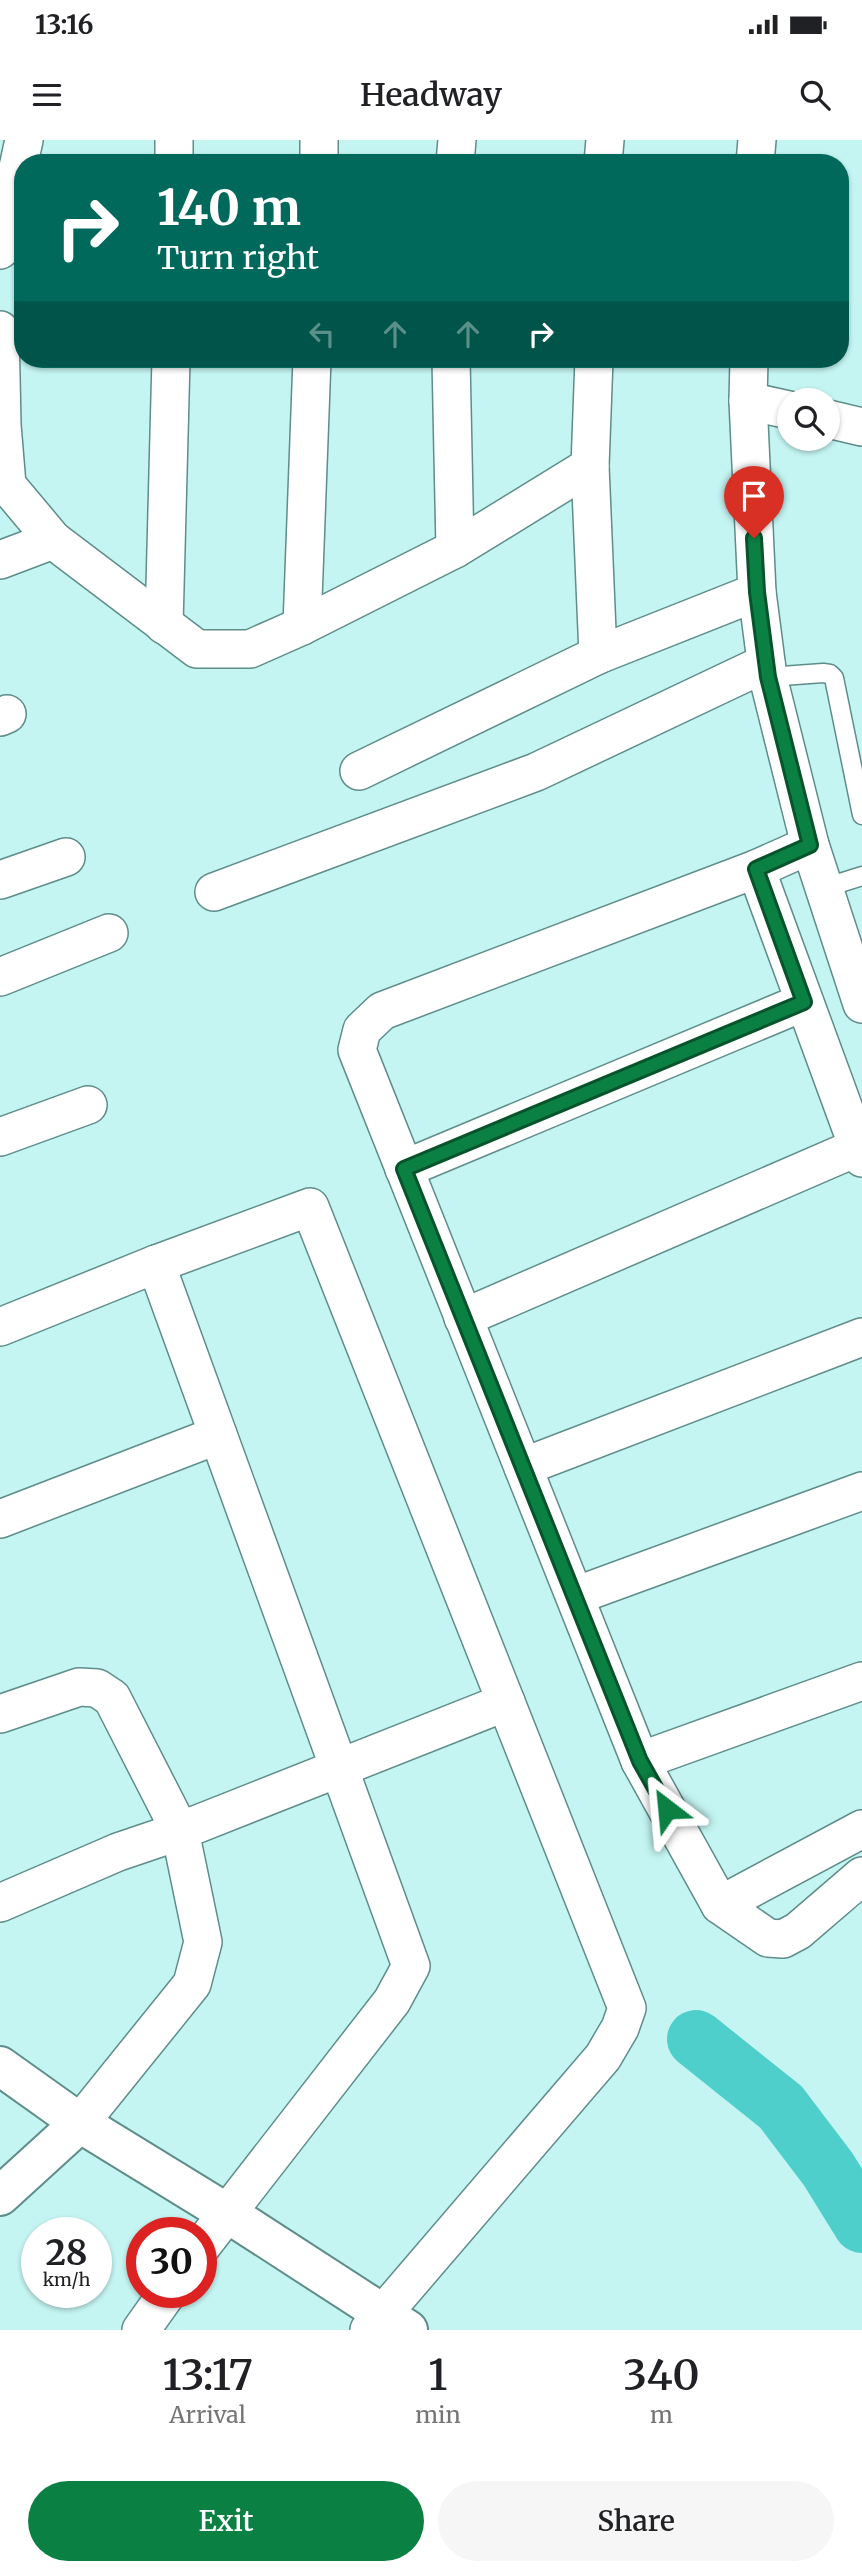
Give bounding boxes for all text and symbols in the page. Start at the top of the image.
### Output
text: 13:16 [35,8,93,41]
text: Headway [360,75,502,115]
icon: menu [28,76,66,114]
icon: search [796,76,834,114]
text: 140 m [157,177,301,238]
icon: right [42,182,133,273]
text: Turn right [157,238,319,278]
icon: left [303,315,341,353]
icon: ahead [376,315,414,353]
icon: ahead [449,315,487,353]
icon: right [522,315,560,353]
map controls [777,388,840,451]
button: search [777,388,840,451]
pin [724,466,784,538]
icon: arrive [735,477,773,515]
position arrow [630,1772,704,1846]
speed limit sign: 30 [126,2217,217,2308]
text: 28 [45,2231,88,2275]
text: km/h [43,2268,90,2291]
text: 13:17 [162,2349,253,2401]
text: 1 [428,2349,448,2401]
text: 340 [623,2349,700,2401]
text: Arrival [169,2400,246,2429]
text: min [415,2400,461,2429]
text: m [650,2400,673,2429]
button: Exit [28,2481,424,2561]
button: Share [438,2481,834,2561]

